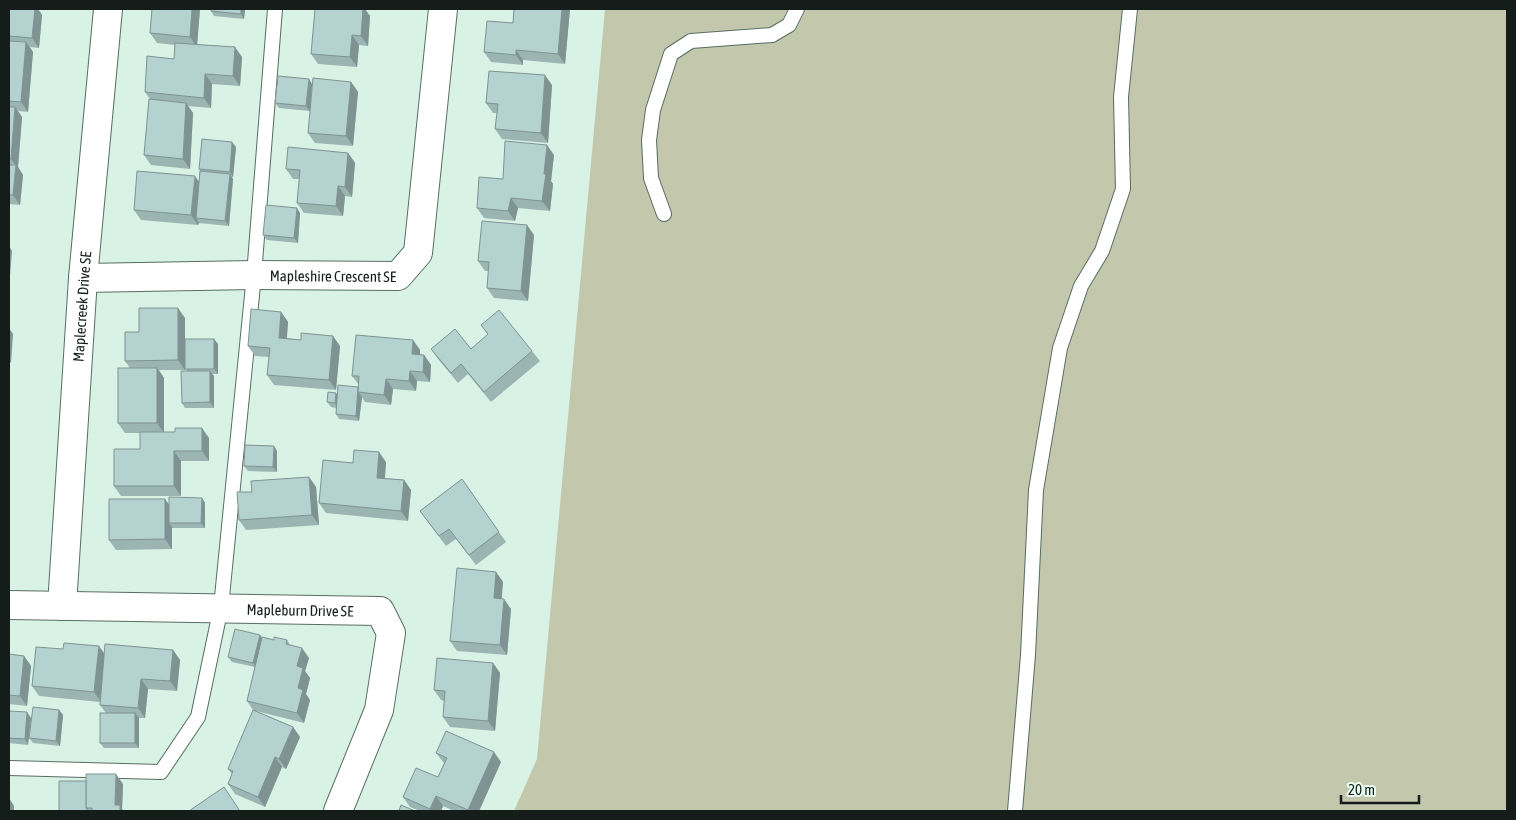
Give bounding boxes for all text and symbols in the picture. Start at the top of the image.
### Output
street label: Maplecreek Drive SE [69,250,94,362]
street label: Mapleshire Crescent SE [270,267,397,284]
street label: Mapleburn Drive SE [246,600,354,619]
scale bar [1341,772,1418,804]
text: 20 m [1348,781,1375,798]

